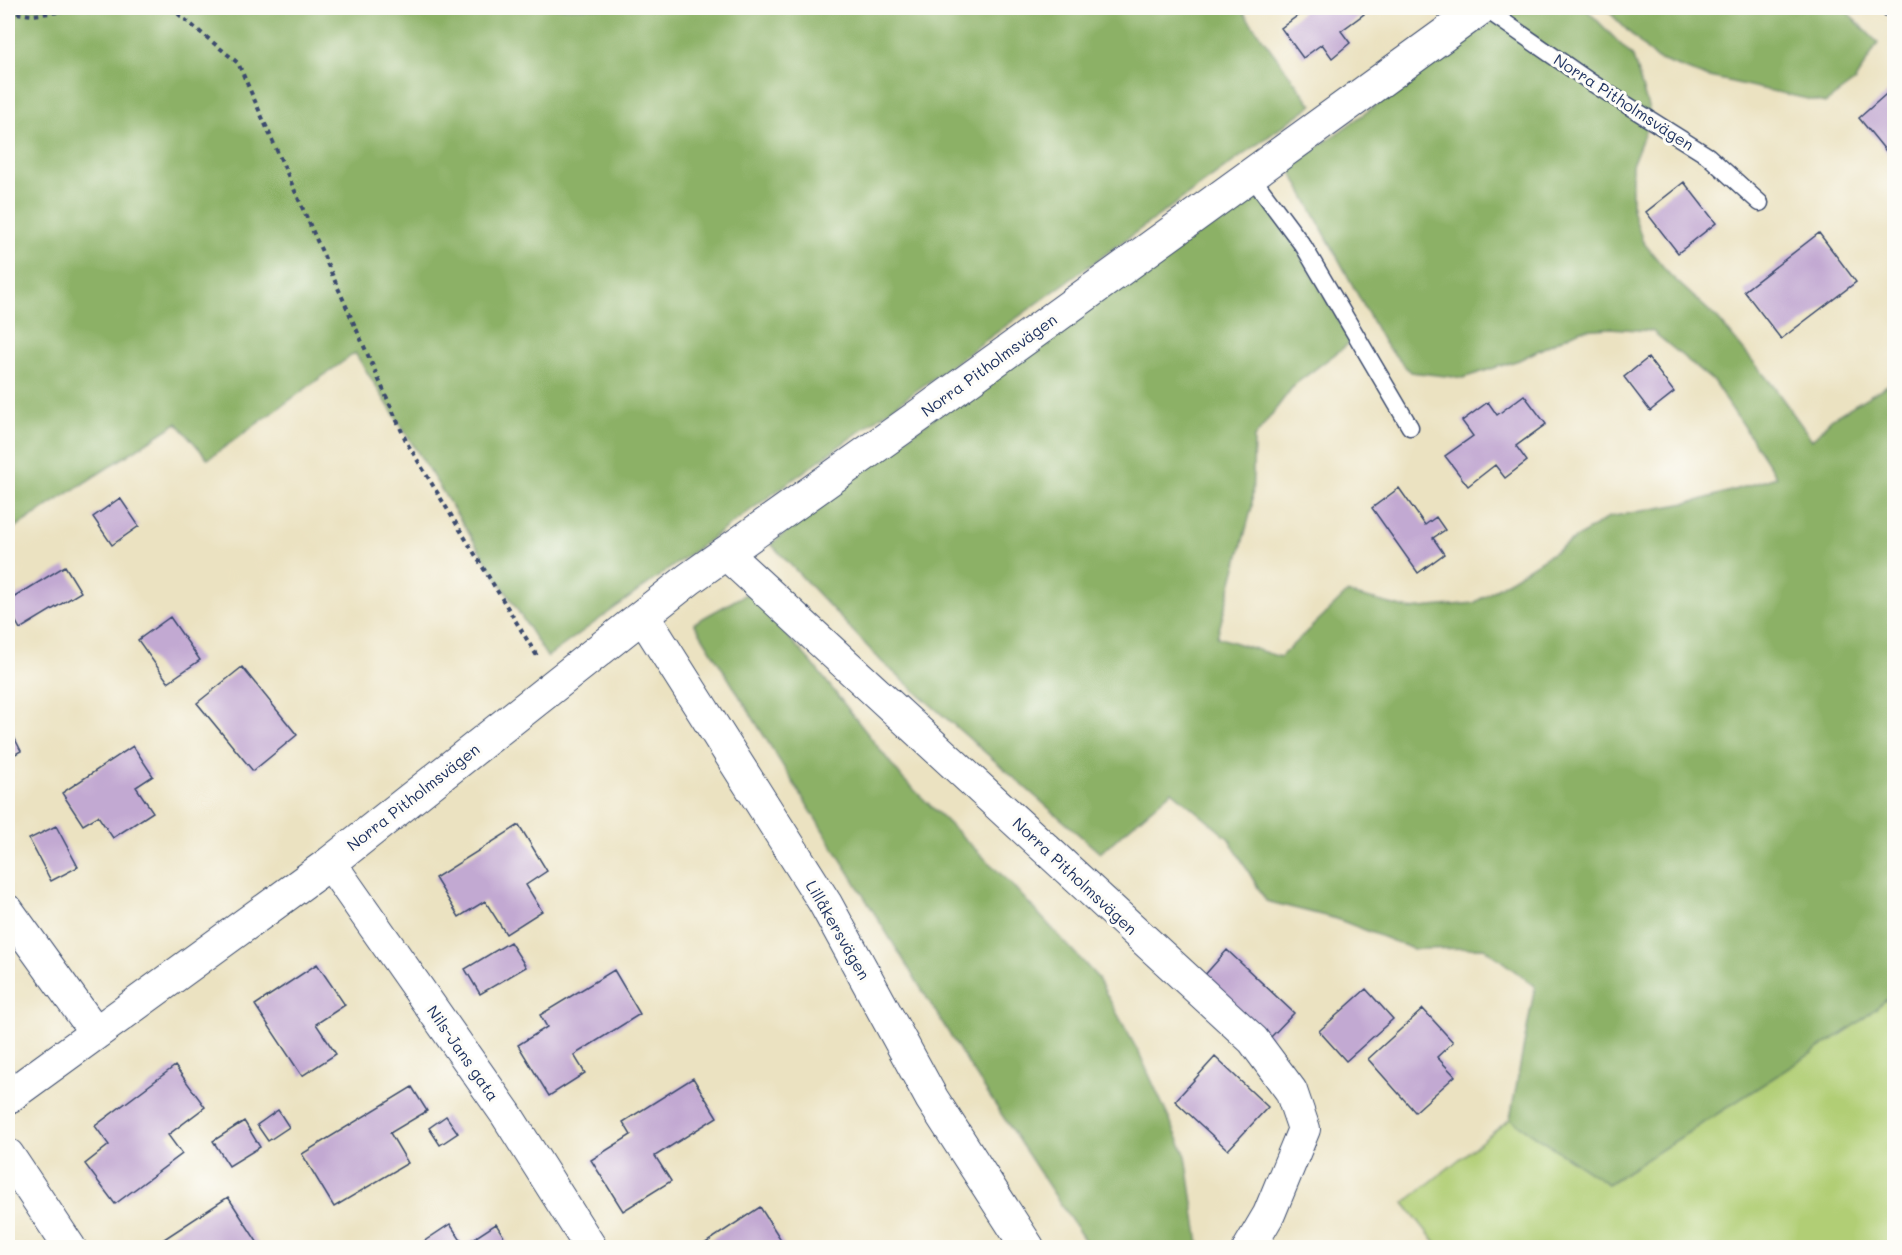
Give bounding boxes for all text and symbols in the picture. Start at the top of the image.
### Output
street label: Norra Pitholmsvägen [1550,48,1698,155]
street label: Norra Pitholmsvägen [917,308,1061,421]
street label: Norra Pitholmsvägen [342,738,483,855]
street label: Norra Pitholmsvägen [1009,812,1142,939]
street label: Lillåkersvägen [801,876,875,983]
street label: Nils-Jans gata [423,1001,504,1105]

